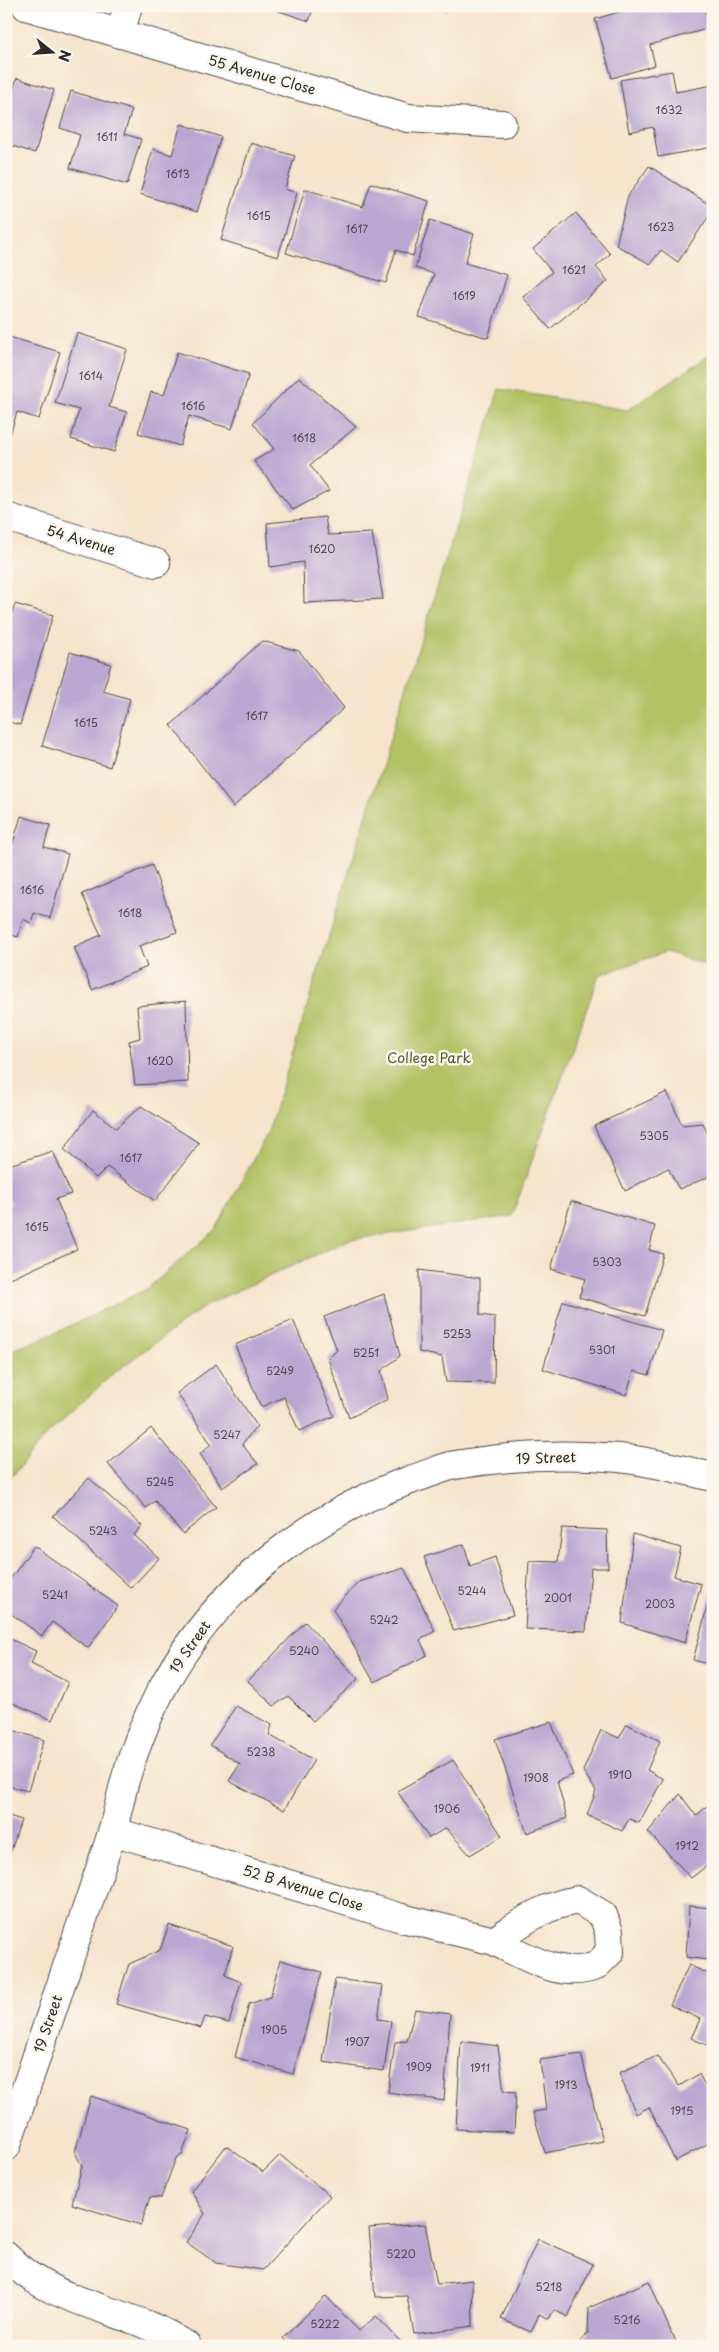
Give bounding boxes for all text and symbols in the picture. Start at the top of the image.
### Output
north arrow [28,28,78,78]
text: N [53,48,77,64]
street label: 55 Avenue Close [206,49,318,100]
house number: 1632 [655,101,683,118]
house number: 1611 [97,128,117,145]
house number: 1613 [166,165,190,182]
house number: 1615 [247,207,271,224]
house number: 1623 [648,218,674,235]
house number: 1617 [346,220,368,237]
house number: 1621 [562,261,586,278]
house number: 1619 [452,287,476,304]
house number: 1614 [79,367,103,384]
house number: 1616 [181,397,205,414]
house number: 1618 [292,429,316,446]
street label: 54 Avenue [44,519,119,560]
house number: 1620 [309,540,335,557]
house number: 1617 [246,707,268,724]
house number: 1615 [74,714,98,731]
house number: 1616 [20,881,44,898]
house number: 1618 [118,904,142,921]
park label: College Park [387,1047,471,1068]
house number: 1620 [147,1052,173,1069]
house number: 5305 [639,1127,669,1144]
house number: 1617 [120,1149,142,1166]
house number: 1615 [25,1218,49,1235]
house number: 5303 [592,1253,622,1270]
house number: 5253 [443,1325,471,1342]
house number: 5301 [589,1341,615,1358]
house number: 5251 [353,1344,379,1361]
house number: 5249 [266,1362,294,1379]
house number: 5247 [213,1426,241,1443]
street label: 19 Street [516,1446,577,1469]
house number: 5245 [146,1473,174,1490]
house number: 5243 [89,1522,117,1539]
house number: 5244 [458,1582,486,1599]
house number: 5241 [42,1586,68,1603]
house number: 2001 [544,1589,572,1606]
house number: 2003 [645,1595,675,1612]
house number: 5242 [370,1611,399,1628]
street label: 19 Street [164,1616,216,1677]
house number: 5240 [289,1642,319,1659]
house number: 5238 [247,1743,275,1760]
house number: 1910 [608,1766,632,1783]
house number: 1908 [523,1769,549,1786]
house number: 1906 [434,1800,460,1817]
house number: 1912 [675,1837,699,1854]
street label: 52 B Avenue Close [240,1859,366,1916]
street label: 19 Street [28,1992,67,2056]
house number: 1905 [261,2021,287,2038]
house number: 1907 [344,2033,370,2050]
house number: 1909 [406,2058,432,2075]
house number: 1911 [470,2059,490,2076]
house number: 1913 [555,2076,577,2093]
house number: 1915 [670,2102,694,2119]
house number: 5220 [386,2245,416,2262]
house number: 5218 [536,2278,562,2295]
house number: 5216 [614,2311,640,2328]
house number: 5222 [310,2315,340,2332]

